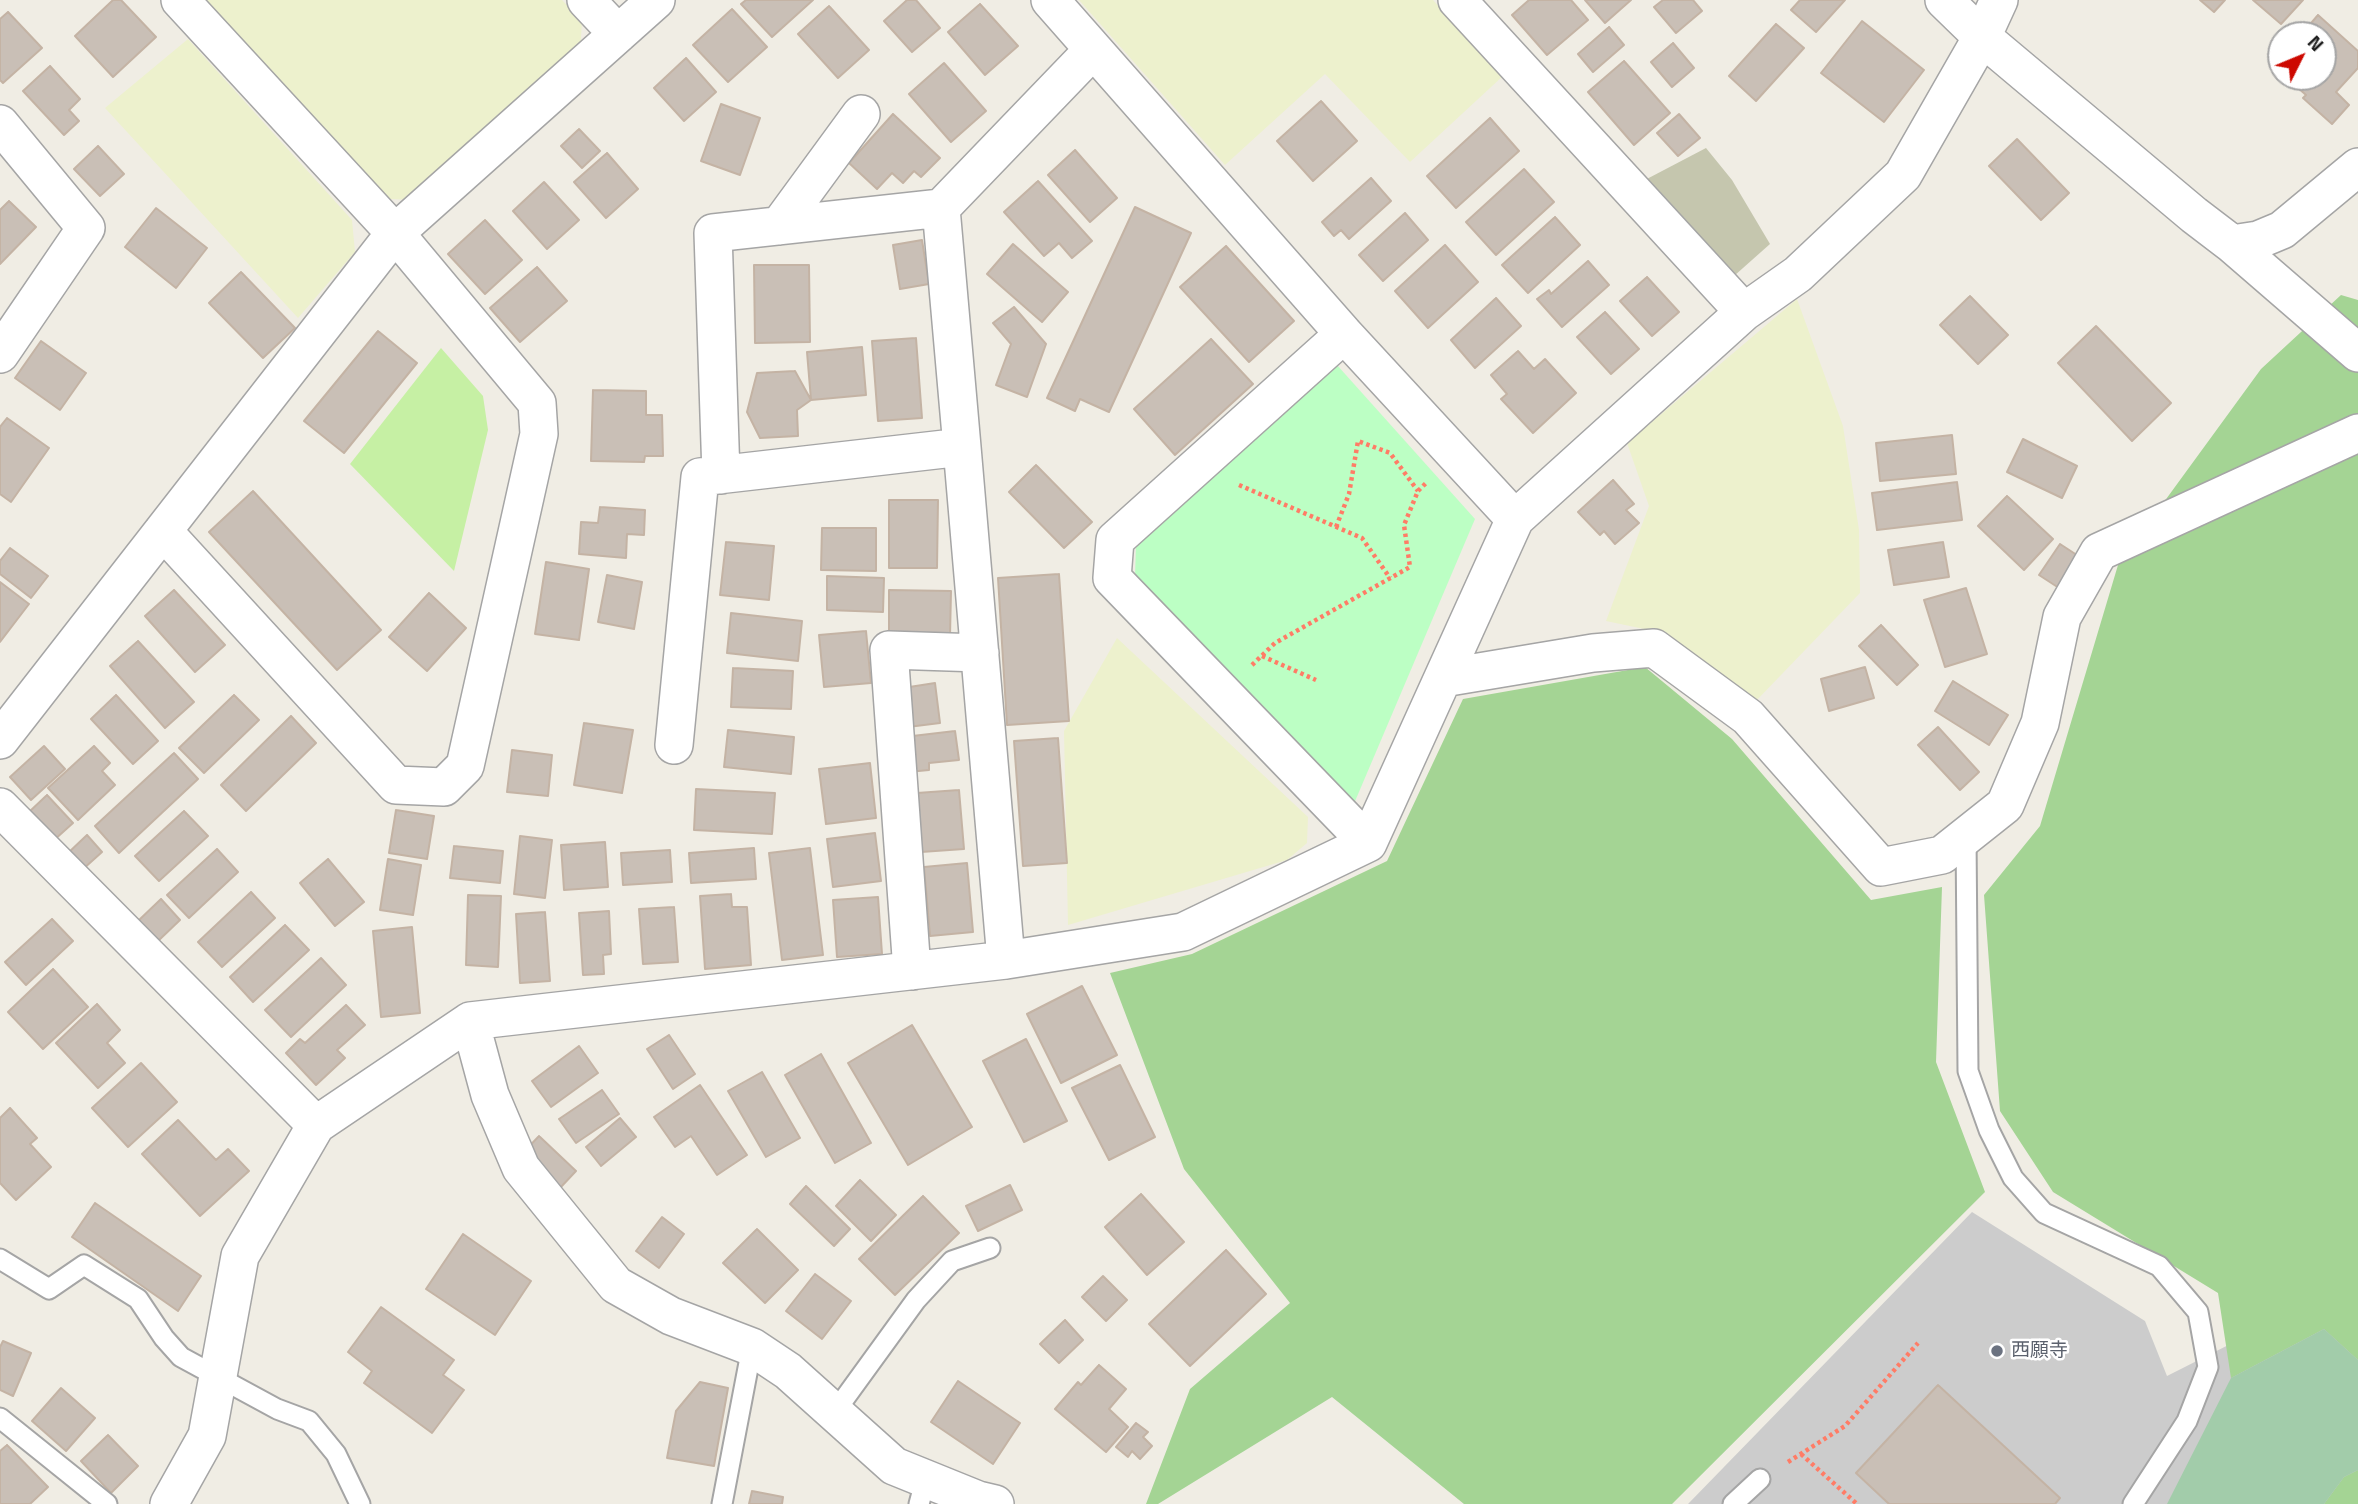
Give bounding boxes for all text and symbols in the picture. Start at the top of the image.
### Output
north arrow [2267,21,2337,91]
text: N [2301,28,2331,57]
place label: 西願寺 [2011,1340,2068,1362]
marker: 西願寺 [1989,1343,2005,1359]

